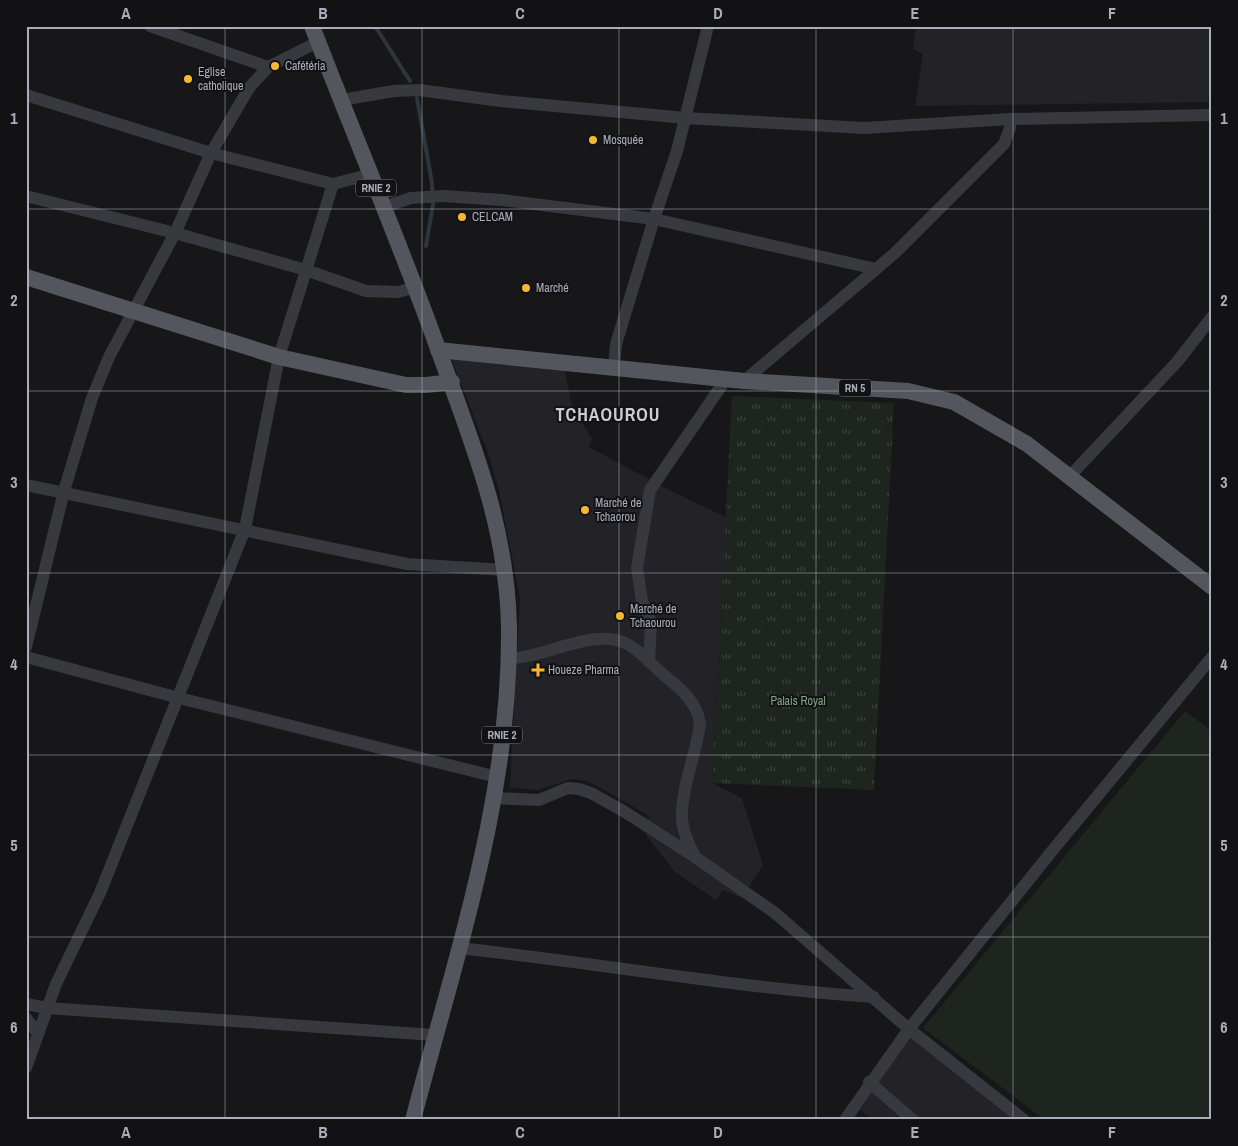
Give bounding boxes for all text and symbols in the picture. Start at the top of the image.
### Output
text: A [121,2,131,24]
text: B [318,2,328,24]
text: C [515,2,525,24]
text: D [713,2,723,24]
text: E [911,2,920,24]
text: F [1108,2,1116,24]
place label: Cafétéria [285,58,326,74]
marker: Cafétéria [269,60,281,72]
place label: Eglise catholique [198,64,243,94]
marker: Eglise catholique [182,73,194,85]
text: 1 [10,107,18,129]
text: 1 [1220,107,1228,129]
place label: Mosquée [603,132,643,148]
marker: Mosquée [587,134,599,146]
road number: RNIE 2 [356,180,396,197]
place label: CELCAM [472,209,513,225]
marker: CELCAM [456,211,468,223]
place label: Marché [536,280,569,296]
marker: Marché [520,282,532,294]
text: 2 [10,289,18,311]
text: 2 [1220,289,1228,311]
road number: RN 5 [839,379,871,396]
district label: TCHAOUROU [556,402,660,427]
text: 3 [10,471,18,493]
text: 3 [1220,471,1228,493]
place label: Marché de Tchaorou [595,495,642,525]
marker: Marché de Tchaorou [579,504,591,516]
place label: Marché de Tchaourou [630,601,677,631]
marker: Marché de Tchaourou [614,610,626,622]
text: 4 [10,653,18,675]
text: 4 [1220,653,1228,675]
place label: Houeze Pharma [548,662,620,678]
marker: Houeze Pharma [532,664,544,676]
park label: Palais Royal [770,693,826,709]
road number: RNIE 2 [482,726,522,744]
text: 5 [10,834,18,856]
text: 5 [1220,834,1228,856]
text: 6 [10,1016,18,1038]
text: 6 [1220,1016,1228,1038]
text: A [121,1121,131,1143]
text: B [318,1121,328,1143]
text: C [515,1121,525,1143]
text: D [713,1121,723,1143]
text: E [911,1121,920,1143]
text: F [1108,1121,1116,1143]

